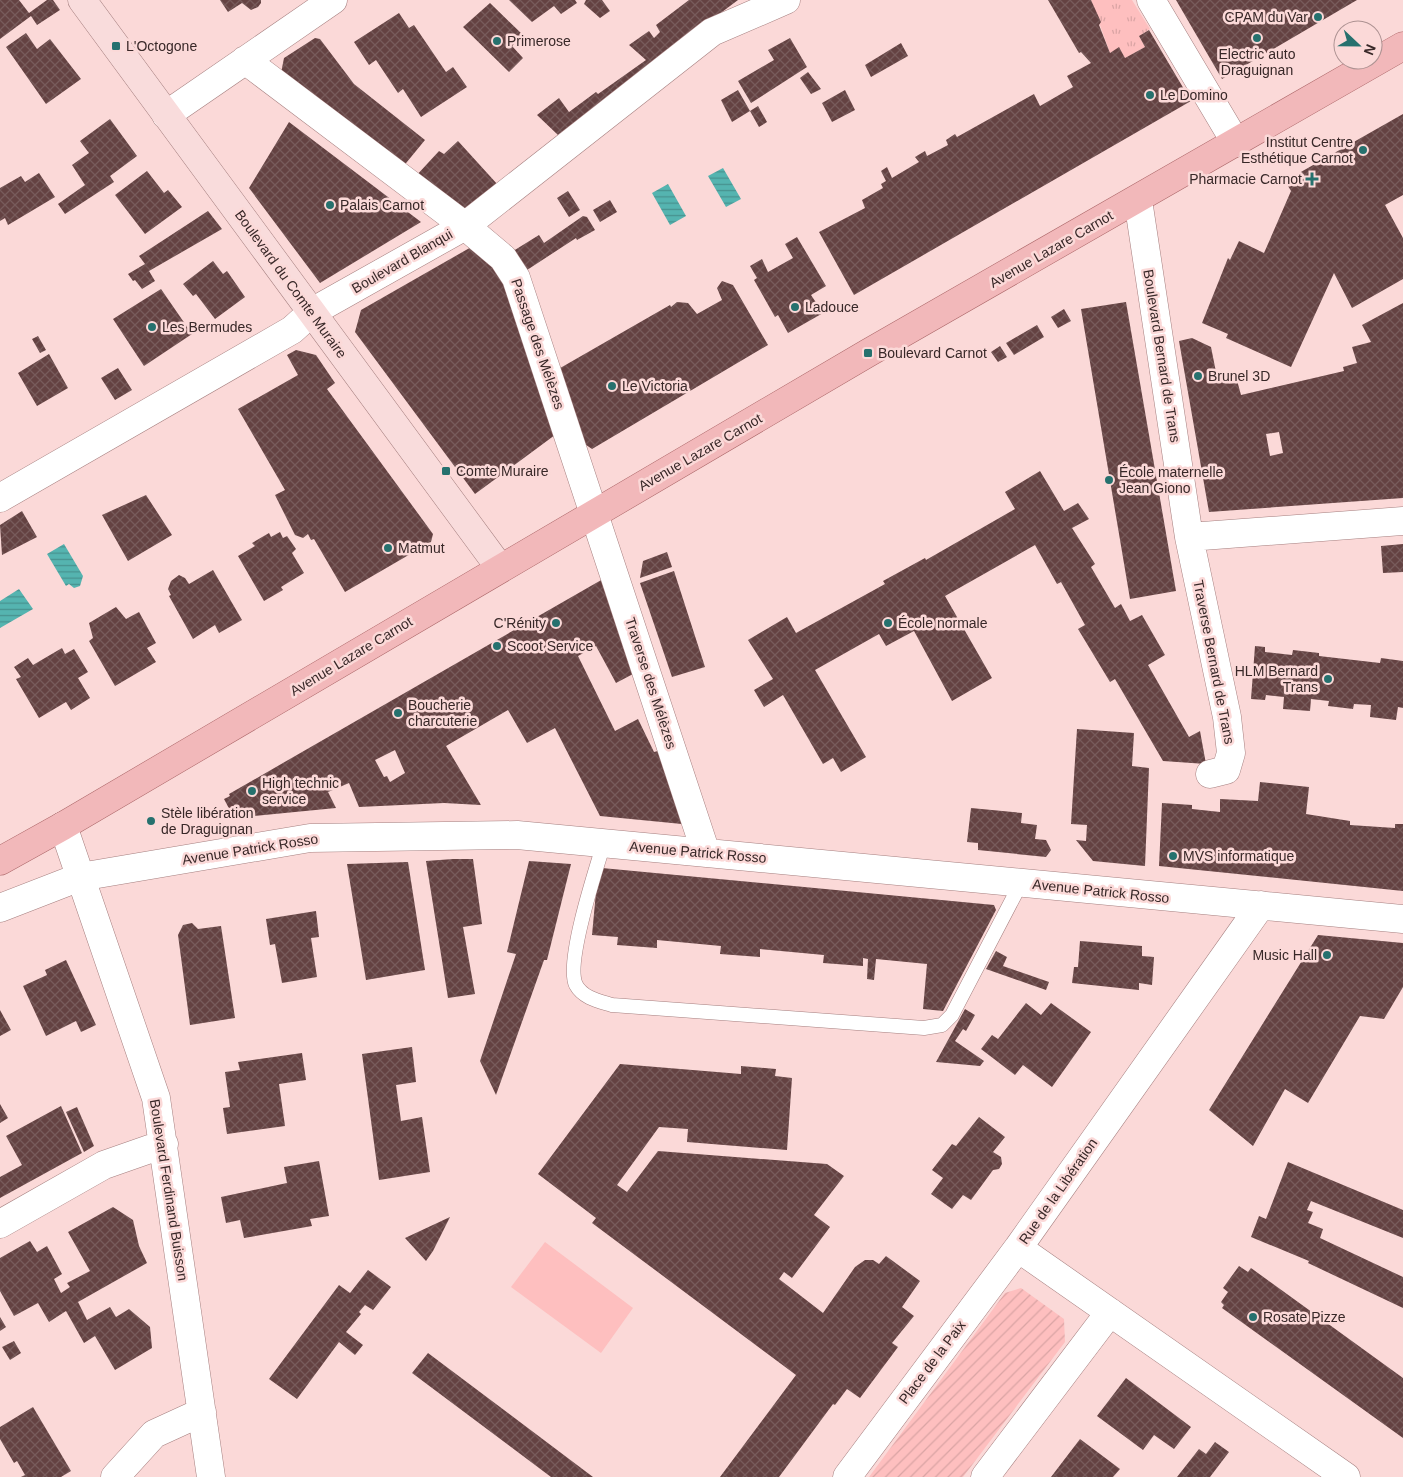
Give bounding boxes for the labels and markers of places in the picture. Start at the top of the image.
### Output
place label: CPAM du Var [1224,9,1308,25]
marker: CPAM du Var [1312,11,1324,23]
marker: Electric auto Draguignan [1251,32,1263,44]
place label: Primerose [507,33,571,49]
marker: Primerose [491,35,503,47]
place label: L'Octogone [126,38,197,54]
marker: L'Octogone [110,40,122,52]
place label: Electric auto Draguignan [1218,46,1296,78]
place label: Le Domino [1160,87,1228,103]
marker: Le Domino [1144,89,1156,101]
place label: Institut Centre Esthétique Carnot [1241,134,1353,166]
marker: Institut Centre Esthétique Carnot [1357,144,1369,156]
place label: Pharmacie Carnot [1189,171,1302,187]
marker: Pharmacie Carnot [1306,173,1318,185]
place label: Palais Carnot [340,197,424,213]
marker: Palais Carnot [324,199,336,211]
place label: Ladouce [805,299,859,315]
marker: Ladouce [789,301,801,313]
place label: Les Bermudes [162,319,252,335]
marker: Les Bermudes [146,321,158,333]
place label: Boulevard Carnot [878,345,987,361]
marker: Boulevard Carnot [862,347,874,359]
place label: Brunel 3D [1208,368,1270,384]
marker: Brunel 3D [1192,370,1204,382]
place label: Le Victoria [622,378,688,394]
marker: Le Victoria [606,380,618,392]
place label: Comte Muraire [456,463,549,479]
place label: École maternelle Jean Giono [1119,464,1223,496]
marker: Comte Muraire [440,465,452,477]
marker: École maternelle Jean Giono [1103,474,1115,486]
place label: Matmut [398,540,445,556]
marker: Matmut [382,542,394,554]
place label: C'Rénity [494,615,546,631]
place label: École normale [898,615,988,631]
marker: C'Rénity [550,617,562,629]
marker: École normale [882,617,894,629]
place label: Scoot Service [507,638,594,654]
marker: Scoot Service [491,640,503,652]
place label: HLM Bernard Trans [1235,663,1318,695]
marker: HLM Bernard Trans [1322,673,1334,685]
place label: Boucherie charcuterie [408,697,477,729]
marker: Boucherie charcuterie [392,707,404,719]
place label: High technic service [262,775,339,807]
marker: High technic service [246,785,258,797]
place label: Stèle libération de Draguignan [161,805,254,837]
marker: Stèle libération de Draguignan [145,815,157,827]
place label: MVS informatique [1183,848,1294,864]
marker: MVS informatique [1167,850,1179,862]
place label: Music Hall [1252,947,1317,963]
marker: Music Hall [1321,949,1333,961]
place label: Rosate Pizze [1263,1309,1346,1325]
marker: Rosate Pizze [1247,1311,1259,1323]

